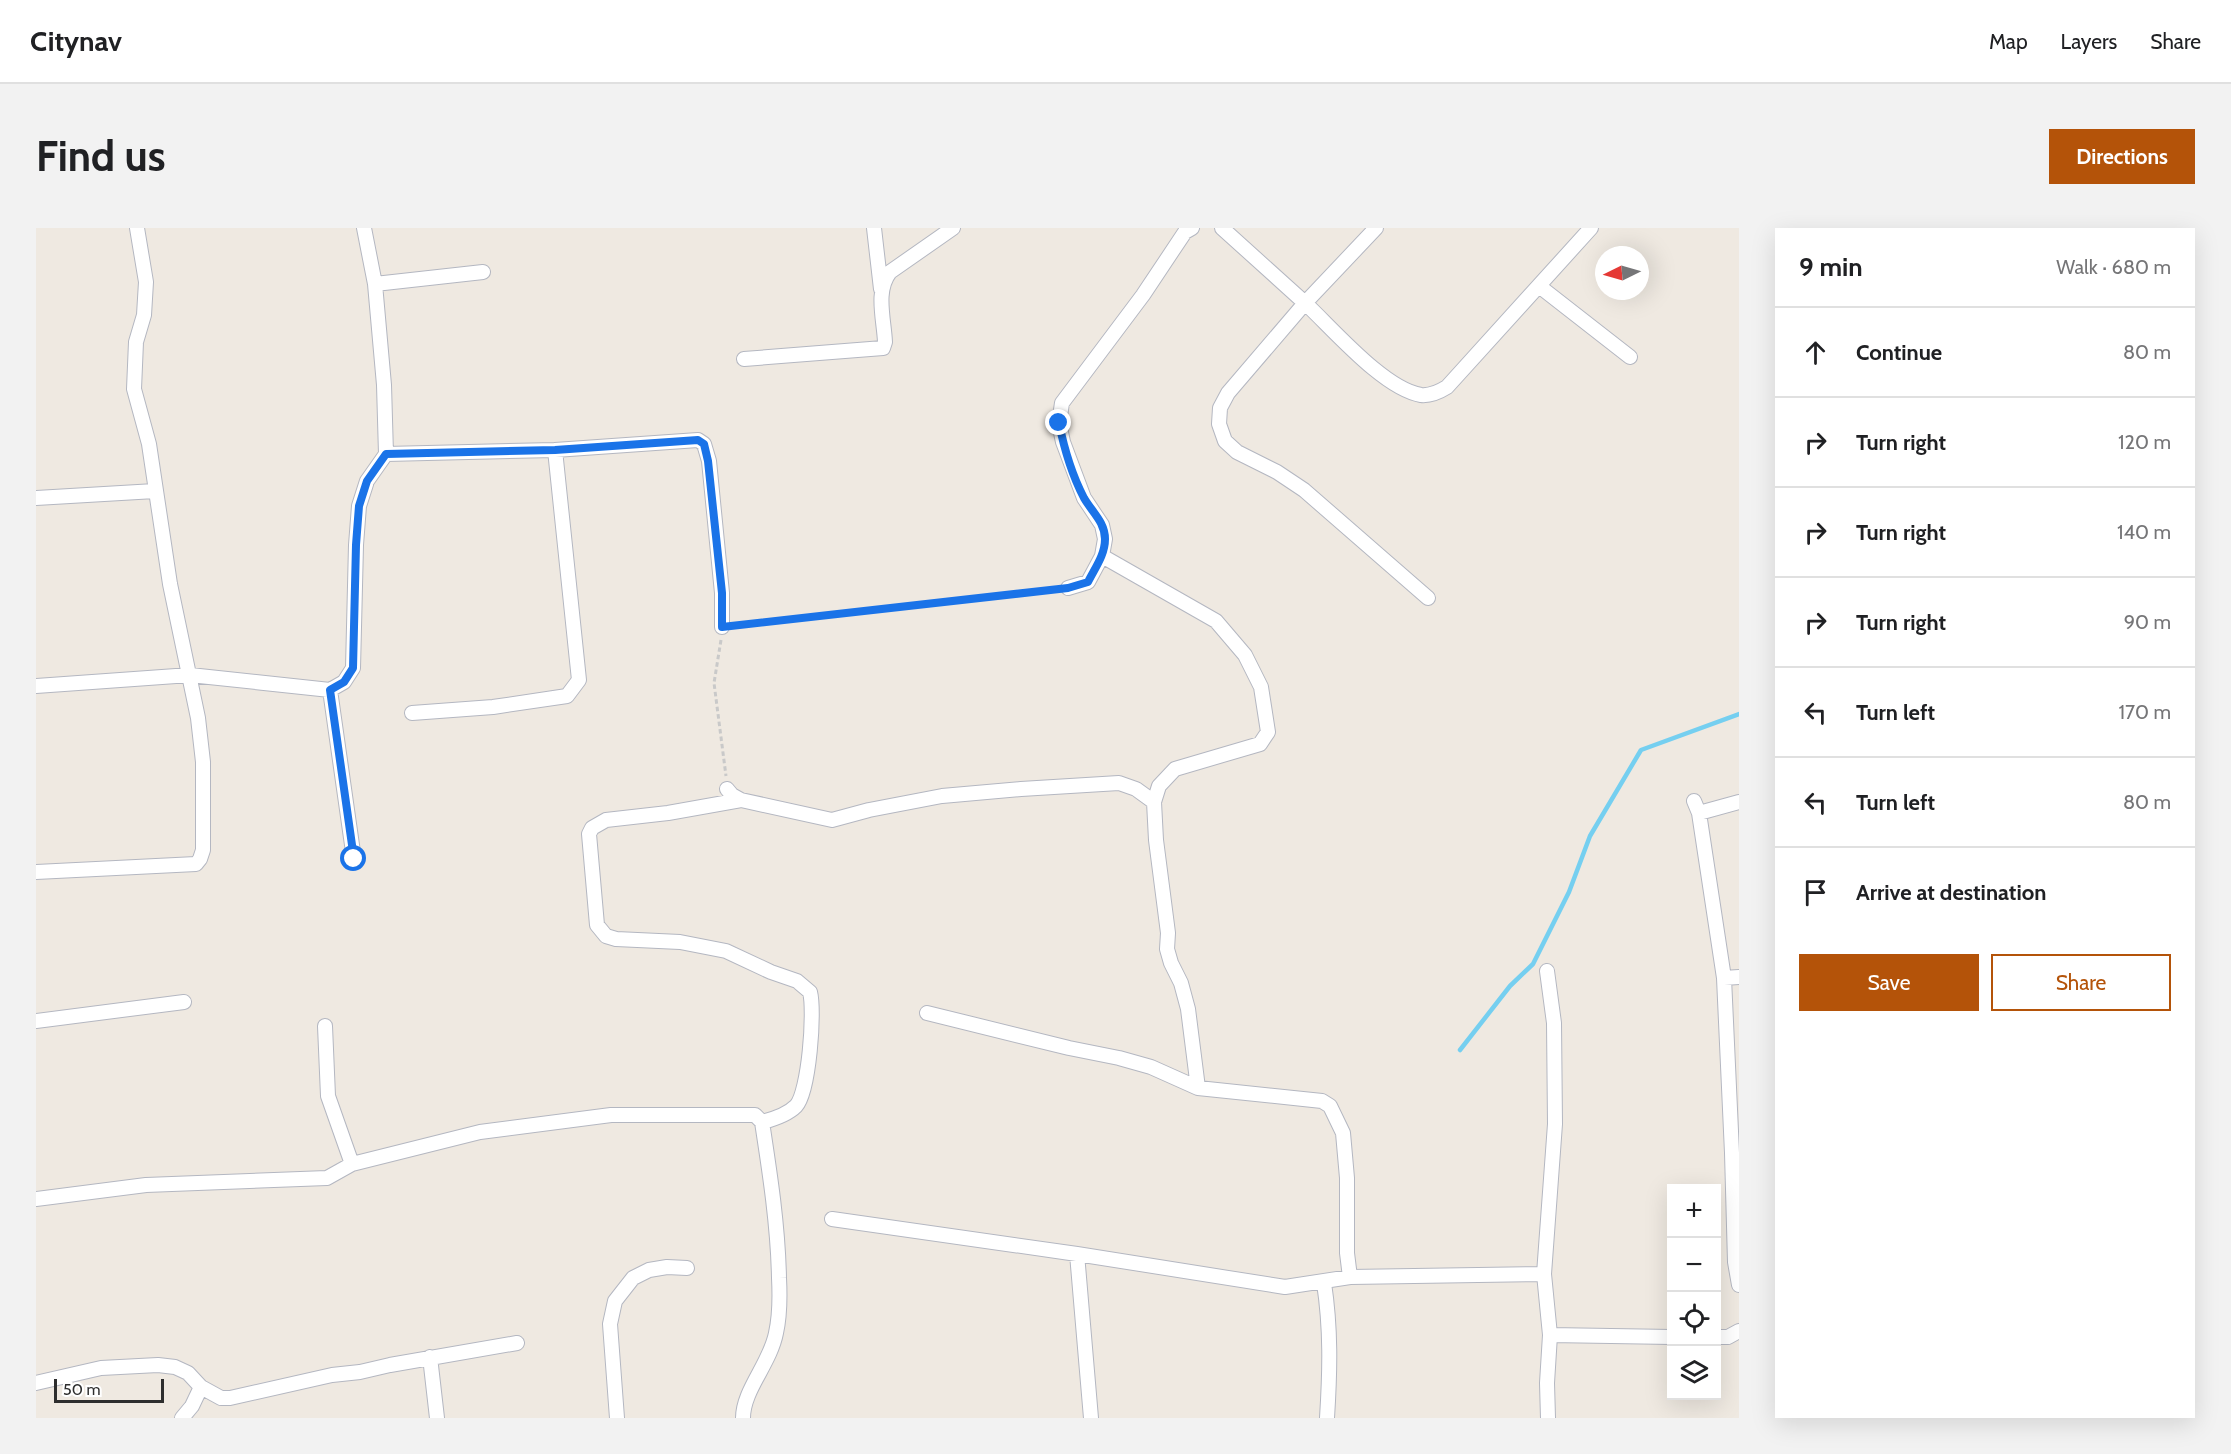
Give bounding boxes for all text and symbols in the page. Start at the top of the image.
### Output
text: Citynav [30,24,122,58]
text: Map [1989,29,2028,54]
text: Layers [2061,29,2117,54]
text: Share [2150,29,2201,54]
button: Directions [2049,129,2195,184]
text: Find us [36,130,165,182]
north arrow [1595,246,1649,300]
text: 9 min [1799,251,1863,283]
text: Walk · 680 m [2056,255,2171,279]
icon: ahead [1799,336,1832,369]
text: Continue [1856,339,1942,366]
text: 80 m [2123,340,2171,364]
route end [1045,409,1071,435]
icon: right [1799,426,1832,459]
text: Turn right [1856,429,1946,456]
text: 120 m [2118,430,2171,454]
icon: right [1799,516,1832,549]
text: Turn right [1856,519,1946,546]
text: 140 m [2117,520,2171,544]
icon: right [1799,606,1832,639]
text: Turn right [1856,609,1946,636]
text: 90 m [2124,610,2171,634]
icon: left [1799,696,1832,729]
text: Turn left [1856,699,1935,726]
text: 170 m [2119,700,2171,724]
icon: left [1799,786,1832,819]
text: Turn left [1856,789,1935,816]
text: 80 m [2123,790,2171,814]
route start [340,845,366,871]
icon: arrive [1799,876,1832,909]
text: Arrive at destination [1856,879,2046,906]
button: Save [1799,954,1979,1011]
button: Share [1991,954,2171,1011]
map controls [1667,1184,1721,1400]
button: + [1667,1184,1721,1238]
button: − [1667,1238,1721,1292]
button: locate [1667,1292,1721,1346]
button: layers [1667,1346,1721,1400]
scale bar [54,1376,164,1404]
text: 50 m [63,1380,100,1399]

